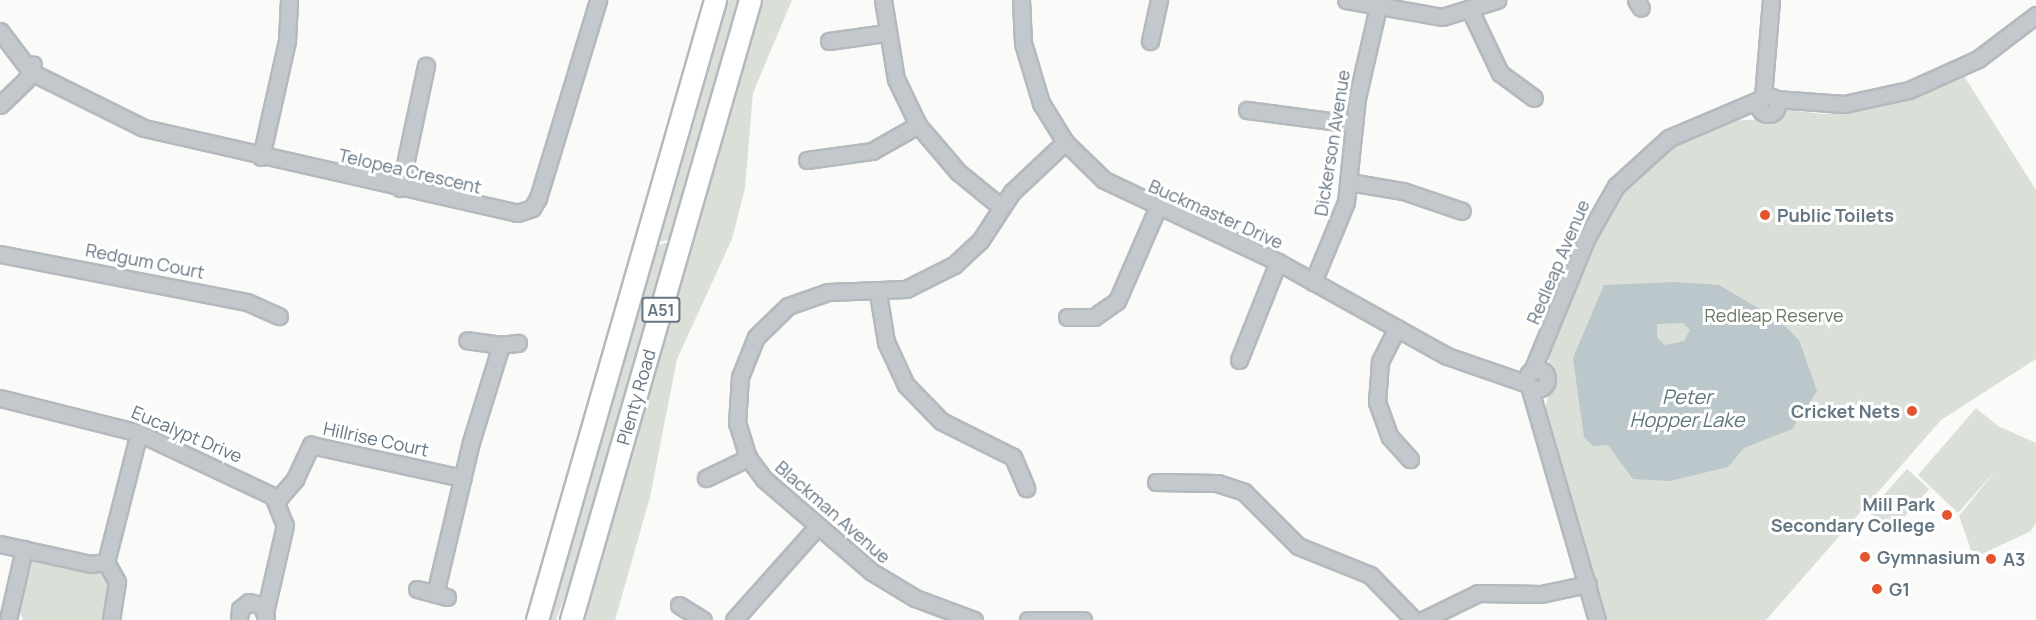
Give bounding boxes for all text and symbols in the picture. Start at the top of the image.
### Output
street label: Dickerson Avenue [1310,68,1354,218]
street label: Telopea Crescent [336,144,484,198]
street label: Buckmaster Drive [1145,175,1287,253]
street label: Redleap Avenue [1522,197,1594,327]
place label: Public Toilets [1777,204,1894,226]
marker: Public Toilets [1758,208,1772,222]
street label: Redgum Court [84,239,206,283]
road number: A51 [640,297,682,323]
park label: Redleap Reserve [1705,304,1843,326]
street label: Plenty Road [612,347,660,447]
water label: Peter Hopper Lake [1630,385,1744,432]
place label: Cricket Nets [1791,400,1900,422]
street label: Eucalypt Drive [128,401,246,467]
marker: Cricket Nets [1905,404,1919,418]
street label: Hillrise Court [321,417,431,461]
street label: Blackman Avenue [771,456,895,568]
place label: Mill Park Secondary College [1771,494,1935,536]
marker: Mill Park Secondary College [1940,508,1954,522]
place label: Gymnasium [1877,546,1980,568]
place label: A3 [2003,548,2026,570]
marker: Gymnasium [1858,550,1872,564]
marker: A3 [1984,552,1998,566]
place label: G1 [1889,578,1910,600]
marker: G1 [1870,582,1884,596]

